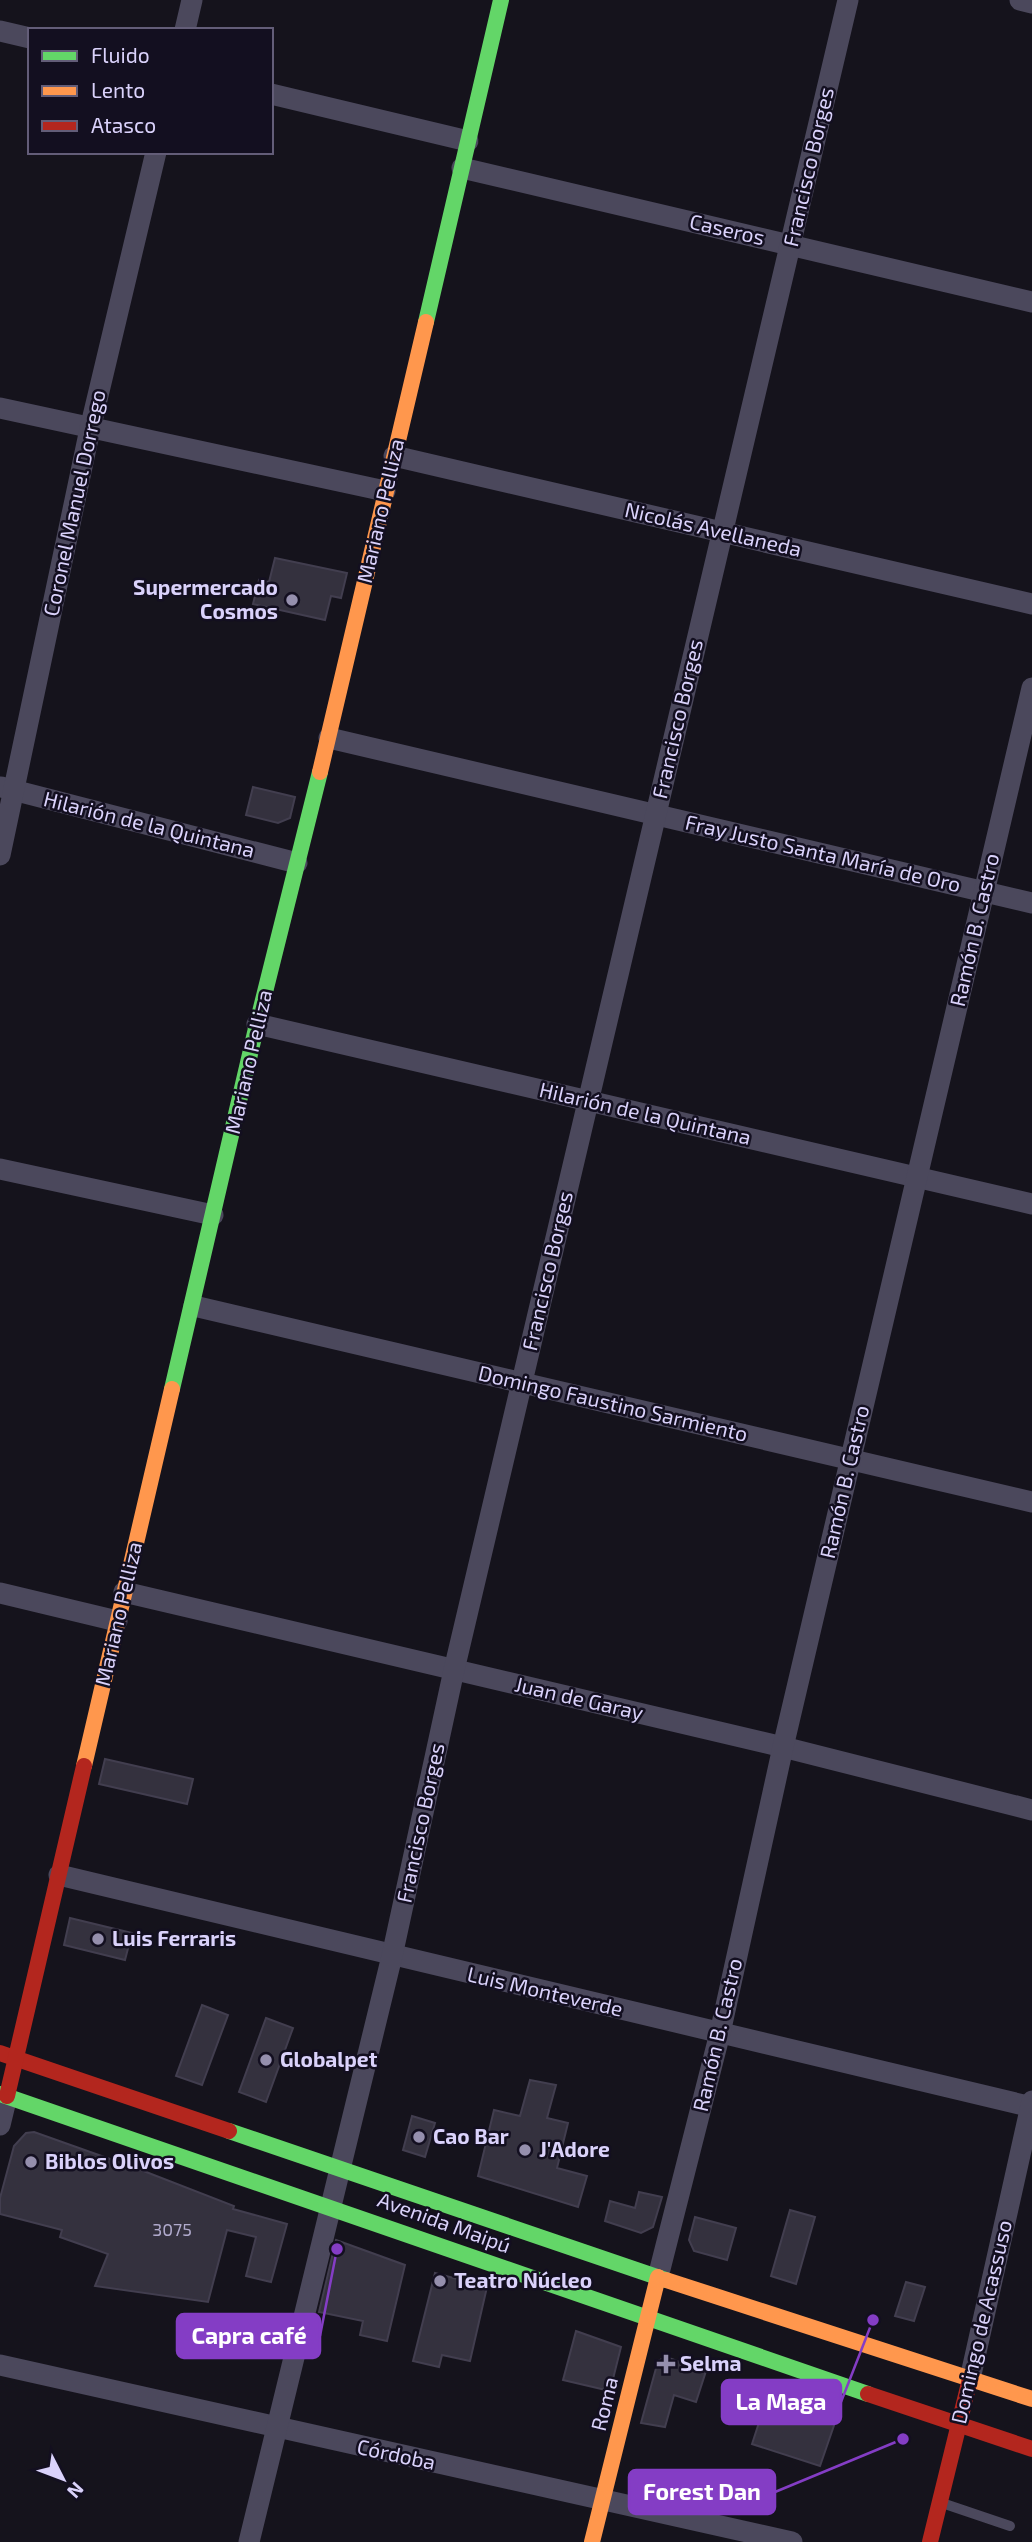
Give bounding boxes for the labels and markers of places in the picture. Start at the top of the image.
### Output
place label: Supermercado Cosmos [133,574,278,623]
marker: Supermercado Cosmos [284,592,300,608]
place label: Luis Ferraris [112,1925,236,1950]
marker: Luis Ferraris [90,1931,106,1947]
place label: Globalpet [280,2046,378,2071]
marker: Globalpet [258,2052,274,2068]
place label: Cao Bar [433,2123,509,2148]
marker: Cao Bar [411,2129,427,2145]
place label: J'Adore [539,2136,610,2161]
marker: J'Adore [517,2142,533,2158]
place label: Biblos Olivos [45,2148,174,2173]
marker: Biblos Olivos [23,2154,39,2170]
place label: Teatro Núcleo [454,2267,592,2292]
marker: Teatro Núcleo [432,2273,448,2289]
callout: Capra café [177,2314,320,2358]
place label: Selma [680,2350,742,2375]
marker: Selma [658,2356,674,2372]
callout: La Maga [722,2380,841,2424]
callout: Forest Dan [629,2470,775,2514]

